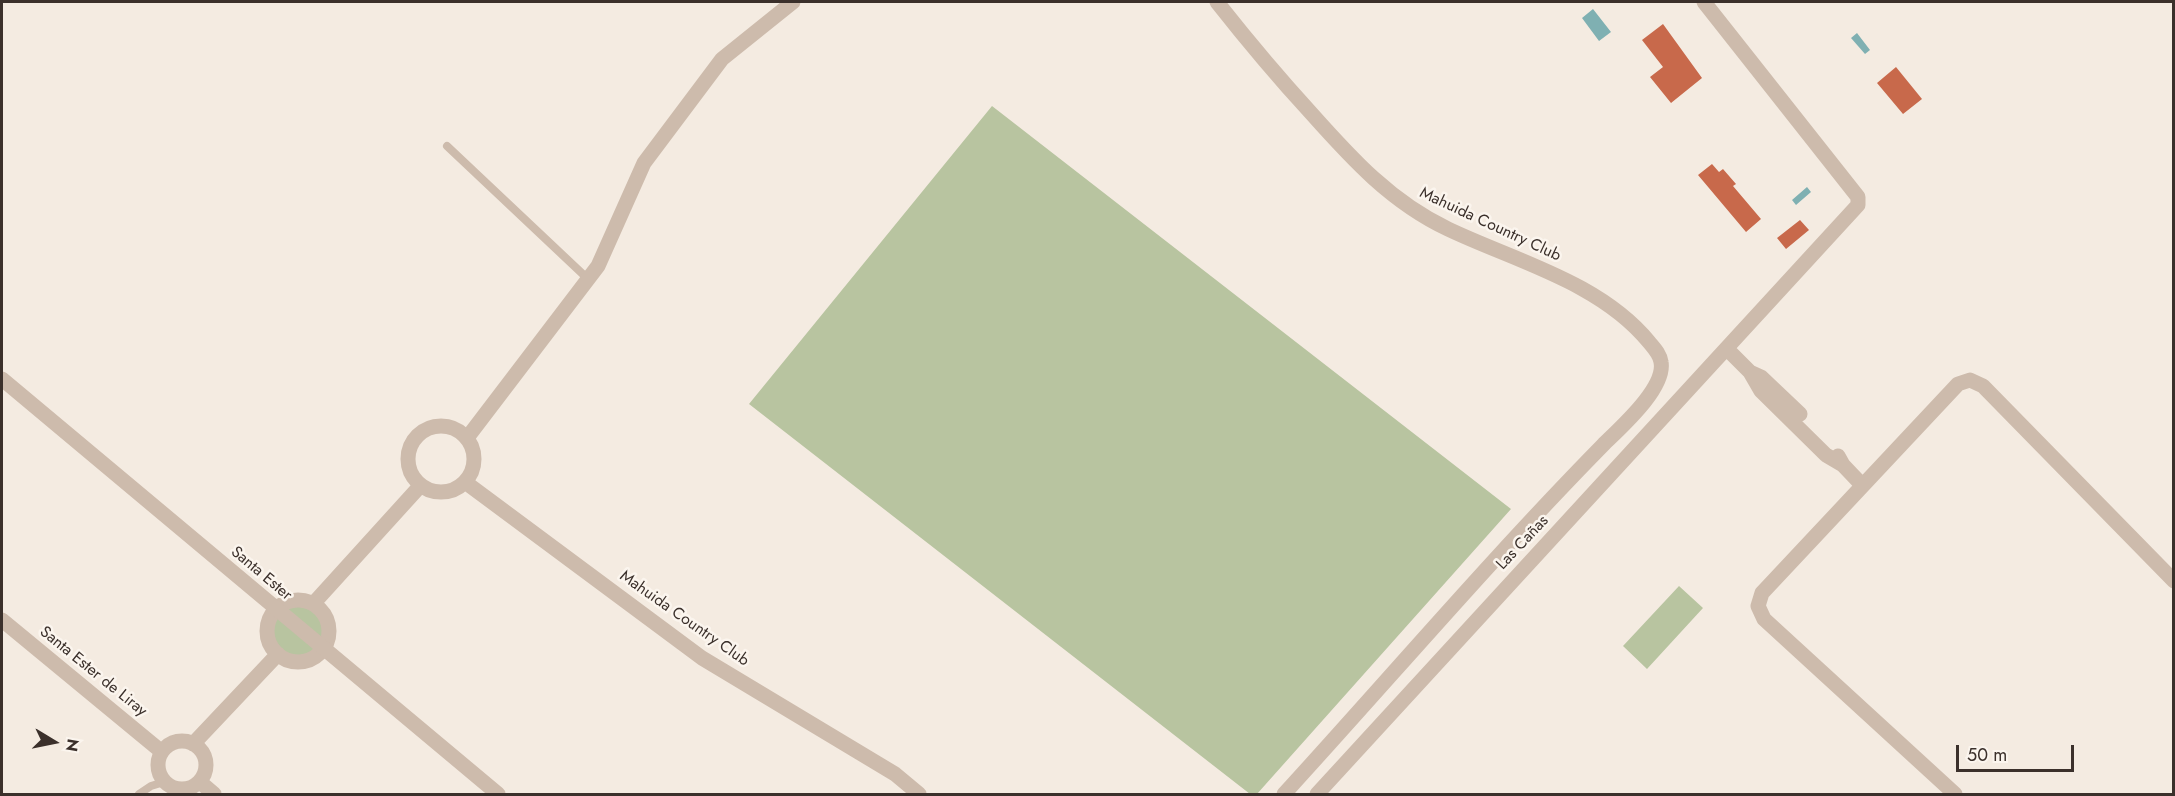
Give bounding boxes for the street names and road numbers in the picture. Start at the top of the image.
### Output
street label: Mahuida Country Club [1416,184,1564,266]
street label: Las Cañas [1493,512,1553,574]
street label: Santa Ester [226,543,296,605]
street label: Mahuida Country Club [616,567,752,671]
street label: Santa Ester de Liray [35,623,151,721]

